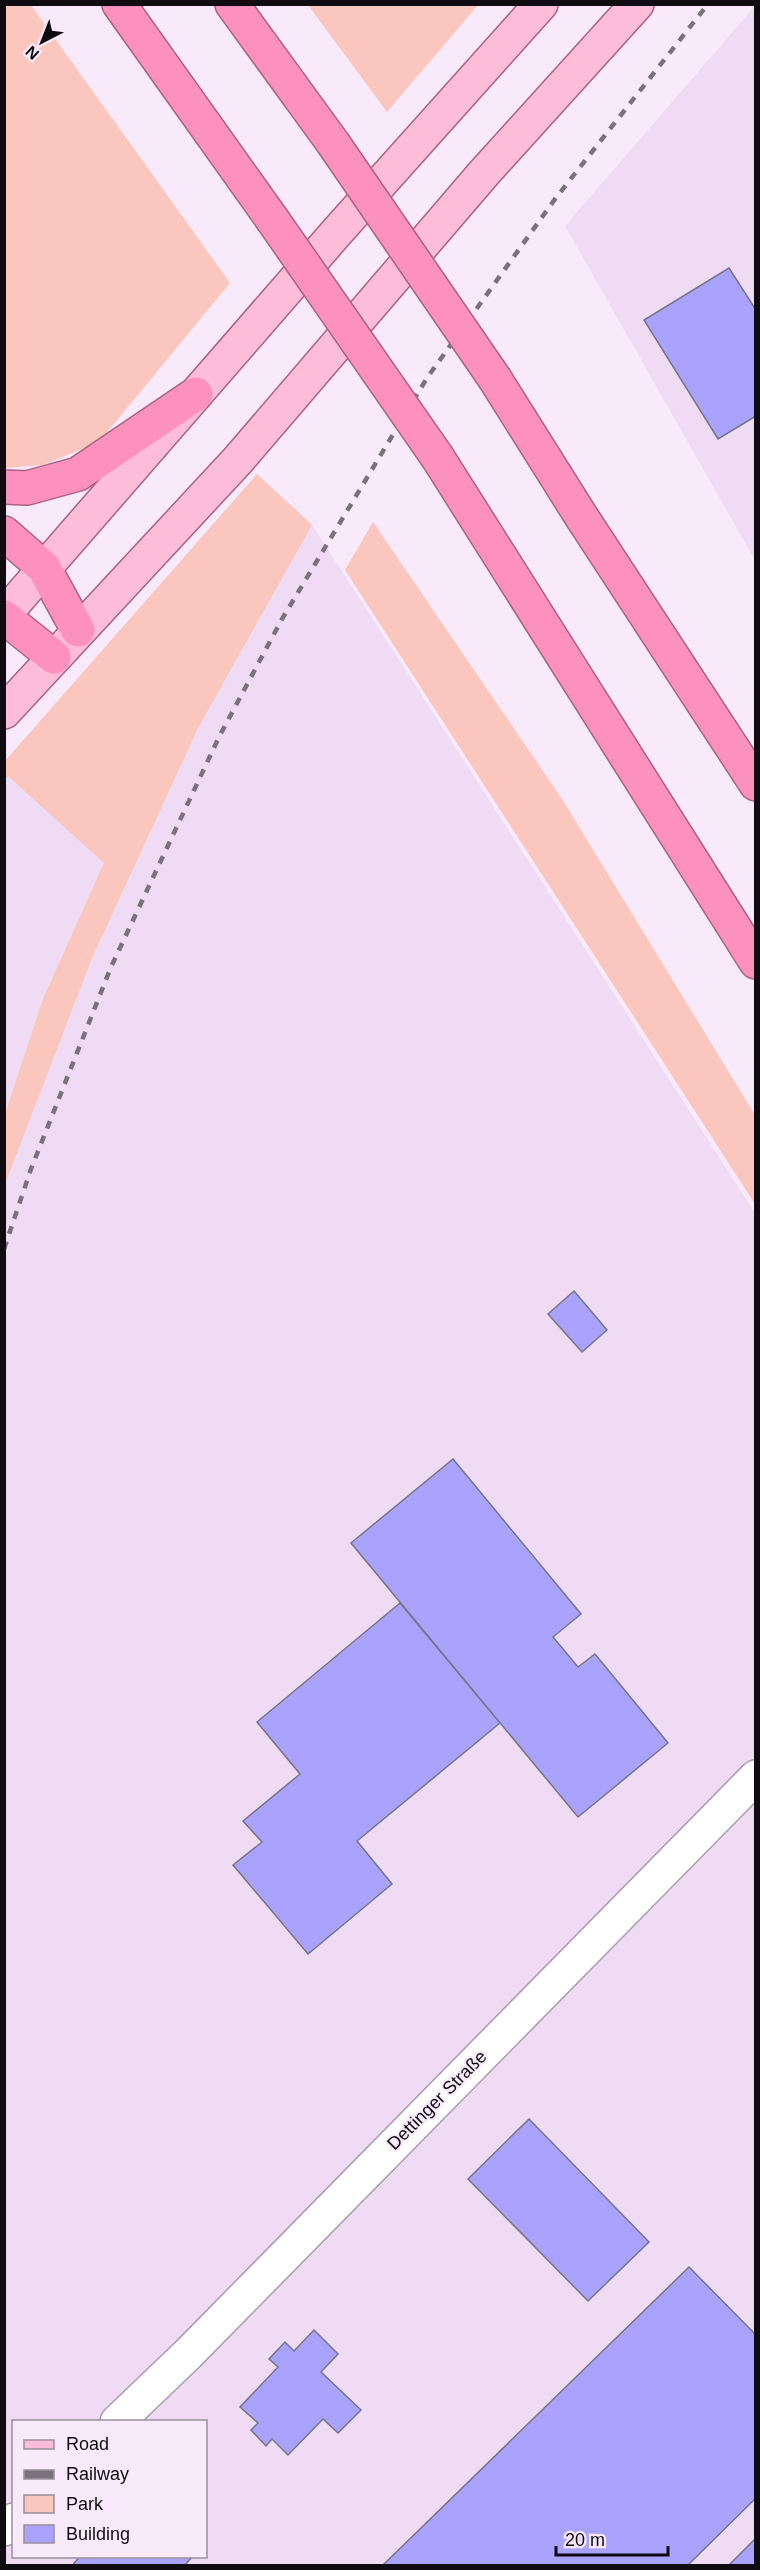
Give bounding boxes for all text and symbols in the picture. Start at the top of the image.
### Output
north arrow [12,12,72,72]
text: N [22,43,42,63]
street label: Dettinger Straße [383,2046,491,2154]
legend [12,2420,207,2558]
text: Road [66,2434,109,2454]
text: Railway [66,2464,129,2484]
text: Park [66,2494,104,2514]
scale bar [556,2519,668,2557]
text: Building [66,2524,130,2544]
text: 20 m [565,2530,605,2550]

